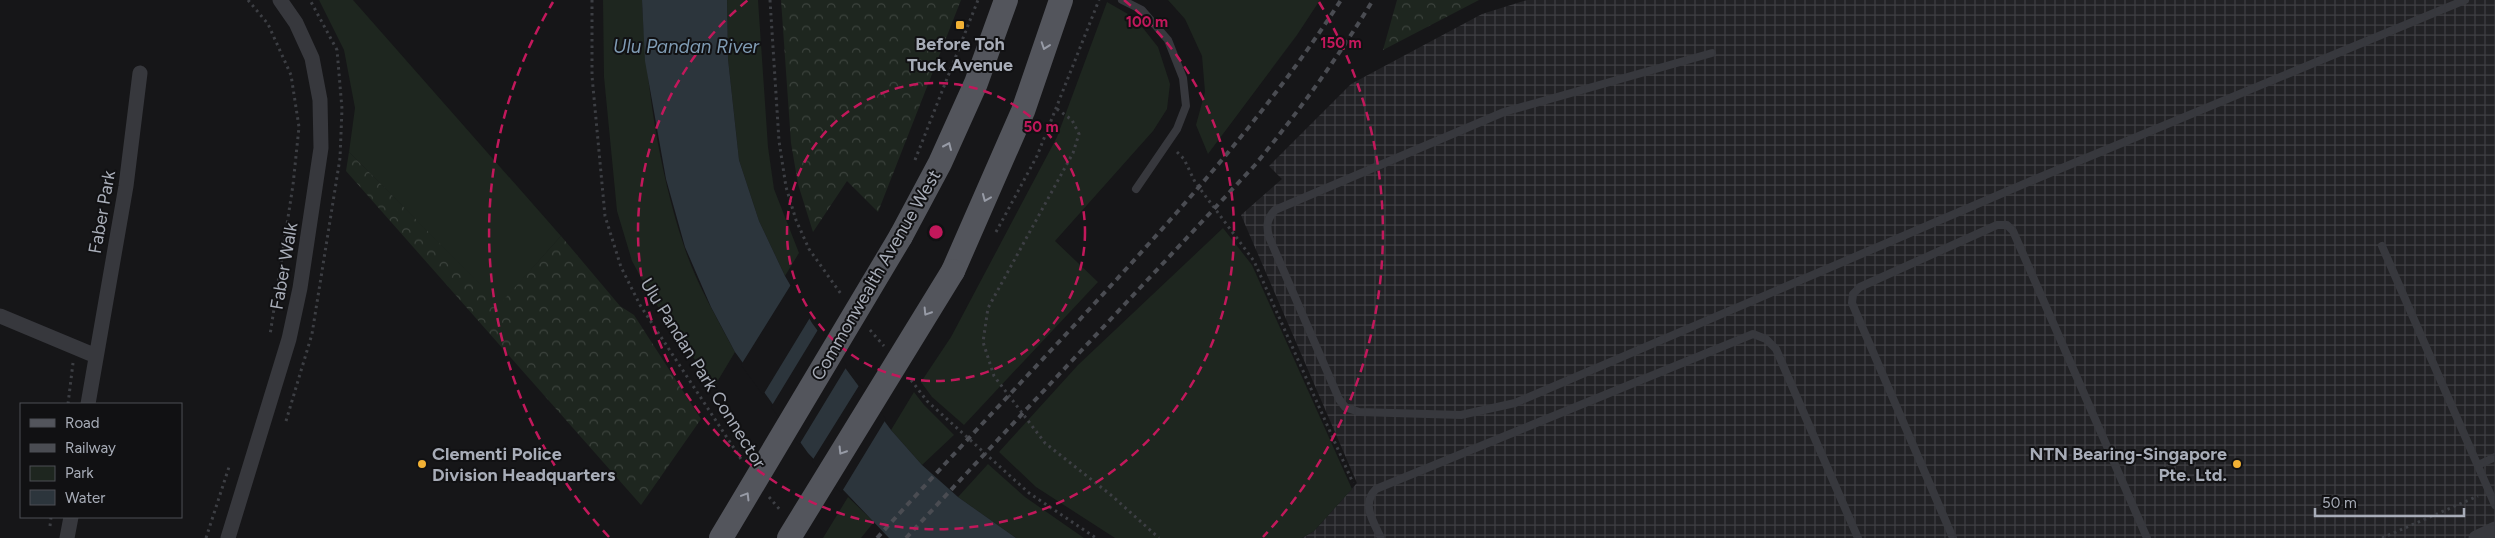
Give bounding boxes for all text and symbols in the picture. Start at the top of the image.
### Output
text: 100 m [1126,13,1168,31]
marker: Before Toh Tuck Avenue [954,19,966,31]
place label: Before Toh Tuck Avenue [907,33,1013,76]
text: 150 m [1320,34,1362,52]
water label: Ulu Pandan River [613,35,760,58]
one-way arrow [1041,41,1051,50]
text: 50 m [1023,118,1059,136]
one-way arrow [941,142,952,151]
street label: Commonwealth Avenue West [807,166,945,384]
street label: Faber Park [84,168,120,255]
one-way arrow [982,193,993,202]
street label: Faber Walk [266,220,303,311]
centre of rings [927,223,945,241]
street label: Ulu Pandan Park Connector [635,274,771,472]
one-way arrow [924,307,933,316]
legend [20,403,182,518]
text: Road [65,414,100,432]
text: Railway [65,439,116,457]
place label: Clementi Police Division Headquarters [432,443,616,486]
place label: NTN Bearing-Singapore Pte. Ltd. [2030,443,2227,486]
one-way arrow [839,445,848,454]
marker: Clementi Police Division Headquarters [416,458,428,470]
marker: NTN Bearing-Singapore Pte. Ltd. [2231,458,2243,470]
text: Park [65,464,94,482]
scale bar [2315,486,2464,518]
text: Water [65,489,105,507]
one-way arrow [739,493,749,502]
text: 50 m [2322,494,2357,512]

